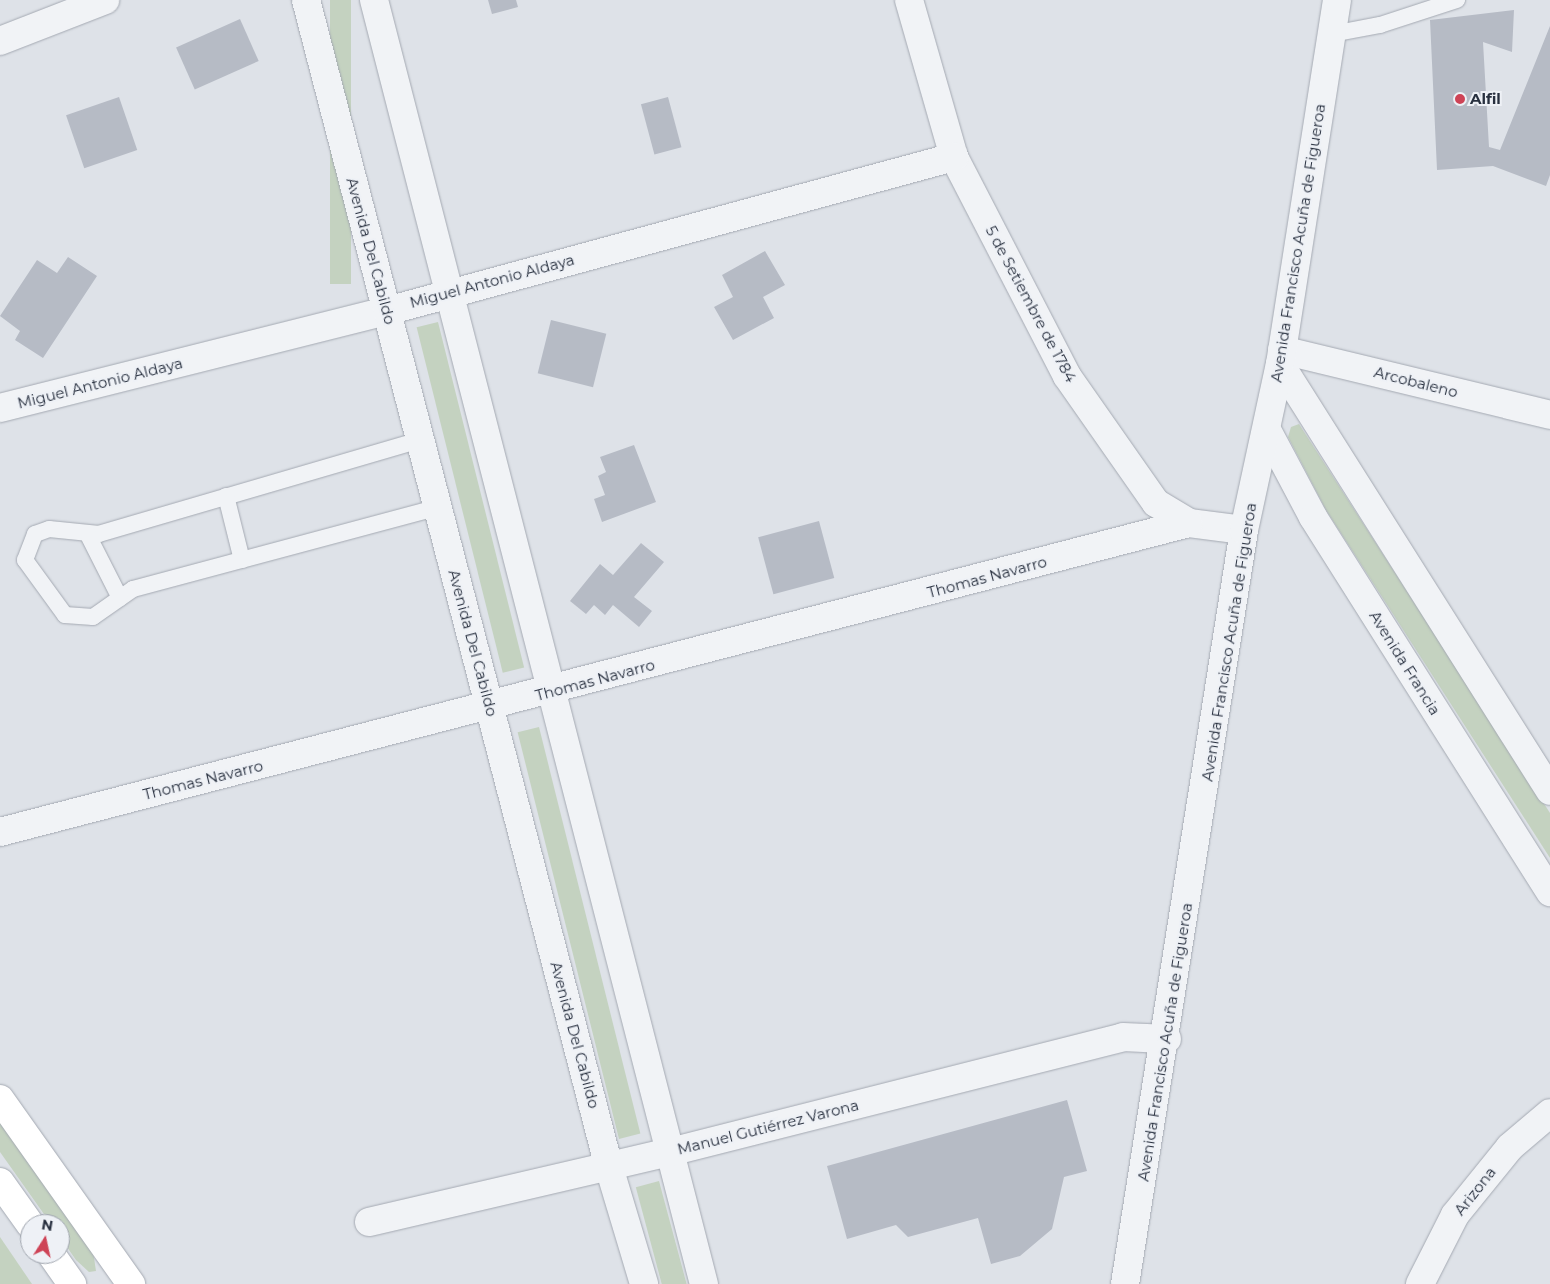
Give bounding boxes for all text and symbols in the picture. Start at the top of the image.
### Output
place label: Alfil [1470,90,1501,108]
marker: Alfil [1454,93,1466,105]
street label: Avenida Francisco Acuña de Figueroa [1267,102,1329,384]
street label: Avenida Del Cabildo [343,176,399,326]
street label: 5 de Setiembre de 1784 [982,223,1080,385]
street label: Miguel Antonio Aldaya [408,250,576,312]
street label: Miguel Antonio Aldaya [16,354,184,412]
street label: Arcobaleno [1372,363,1460,401]
street label: Avenida Francisco Acuña de Figueroa [1198,501,1260,783]
street label: Thomas Navarro [925,552,1049,602]
street label: Avenida Del Cabildo [445,568,501,718]
street label: Avenida Francia [1366,608,1444,718]
street label: Thomas Navarro [533,655,657,705]
street label: Thomas Navarro [141,756,265,804]
street label: Avenida Francisco Acuña de Figueroa [1134,901,1196,1183]
street label: Avenida Del Cabildo [547,960,603,1110]
street label: Manuel Gutiérrez Varona [675,1096,861,1158]
street label: Arizona [1450,1163,1500,1219]
north arrow [20,1214,70,1264]
text: N [40,1215,55,1235]

